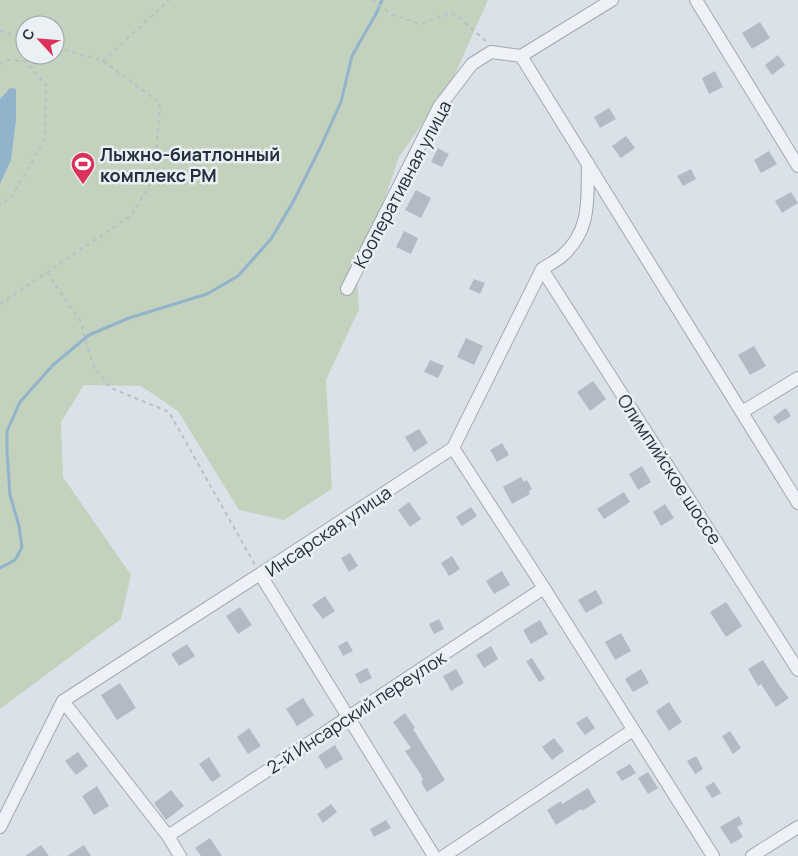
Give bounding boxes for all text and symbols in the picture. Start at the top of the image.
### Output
north arrow [15,15,65,65]
text: С [17,25,39,43]
street label: Кооперативная улица [348,96,456,272]
place label: Лыжно-биатлонный комплекс РМ [100,142,280,187]
sports icon: Лыжно-биатлонный комплекс РМ [70,151,96,185]
street label: Олимпийское шоссе [612,389,728,549]
street label: Инсарская улица [260,480,396,582]
street label: 2-й Инсарский переулок [262,644,451,779]

